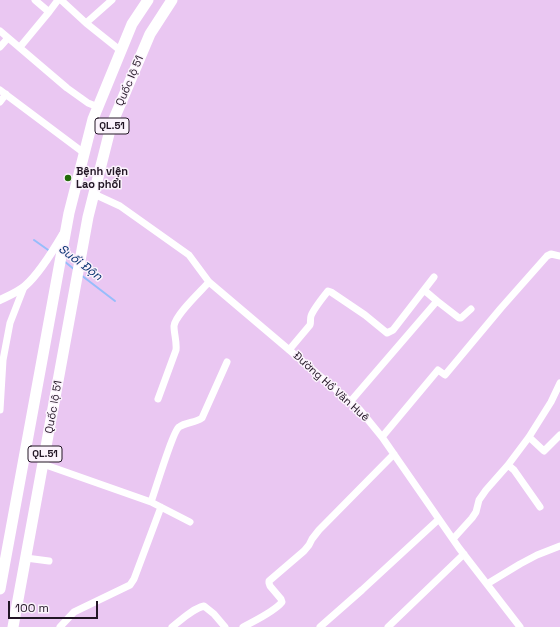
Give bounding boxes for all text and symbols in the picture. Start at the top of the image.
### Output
street label: Quốc lộ 51 [113,54,147,108]
road number: QL.51 [95,118,129,134]
place label: Bệnh viện Lao phổi [76,165,128,191]
marker: Bệnh viện Lao phổi [63,173,73,183]
water label: Suối Độn [55,242,105,284]
street label: Đường Hồ Văn Huê [290,349,372,425]
street label: Quốc lộ 51 [43,379,65,435]
road number: QL.51 [28,446,62,462]
scale bar [10,593,100,619]
text: 100 m [15,600,49,616]

